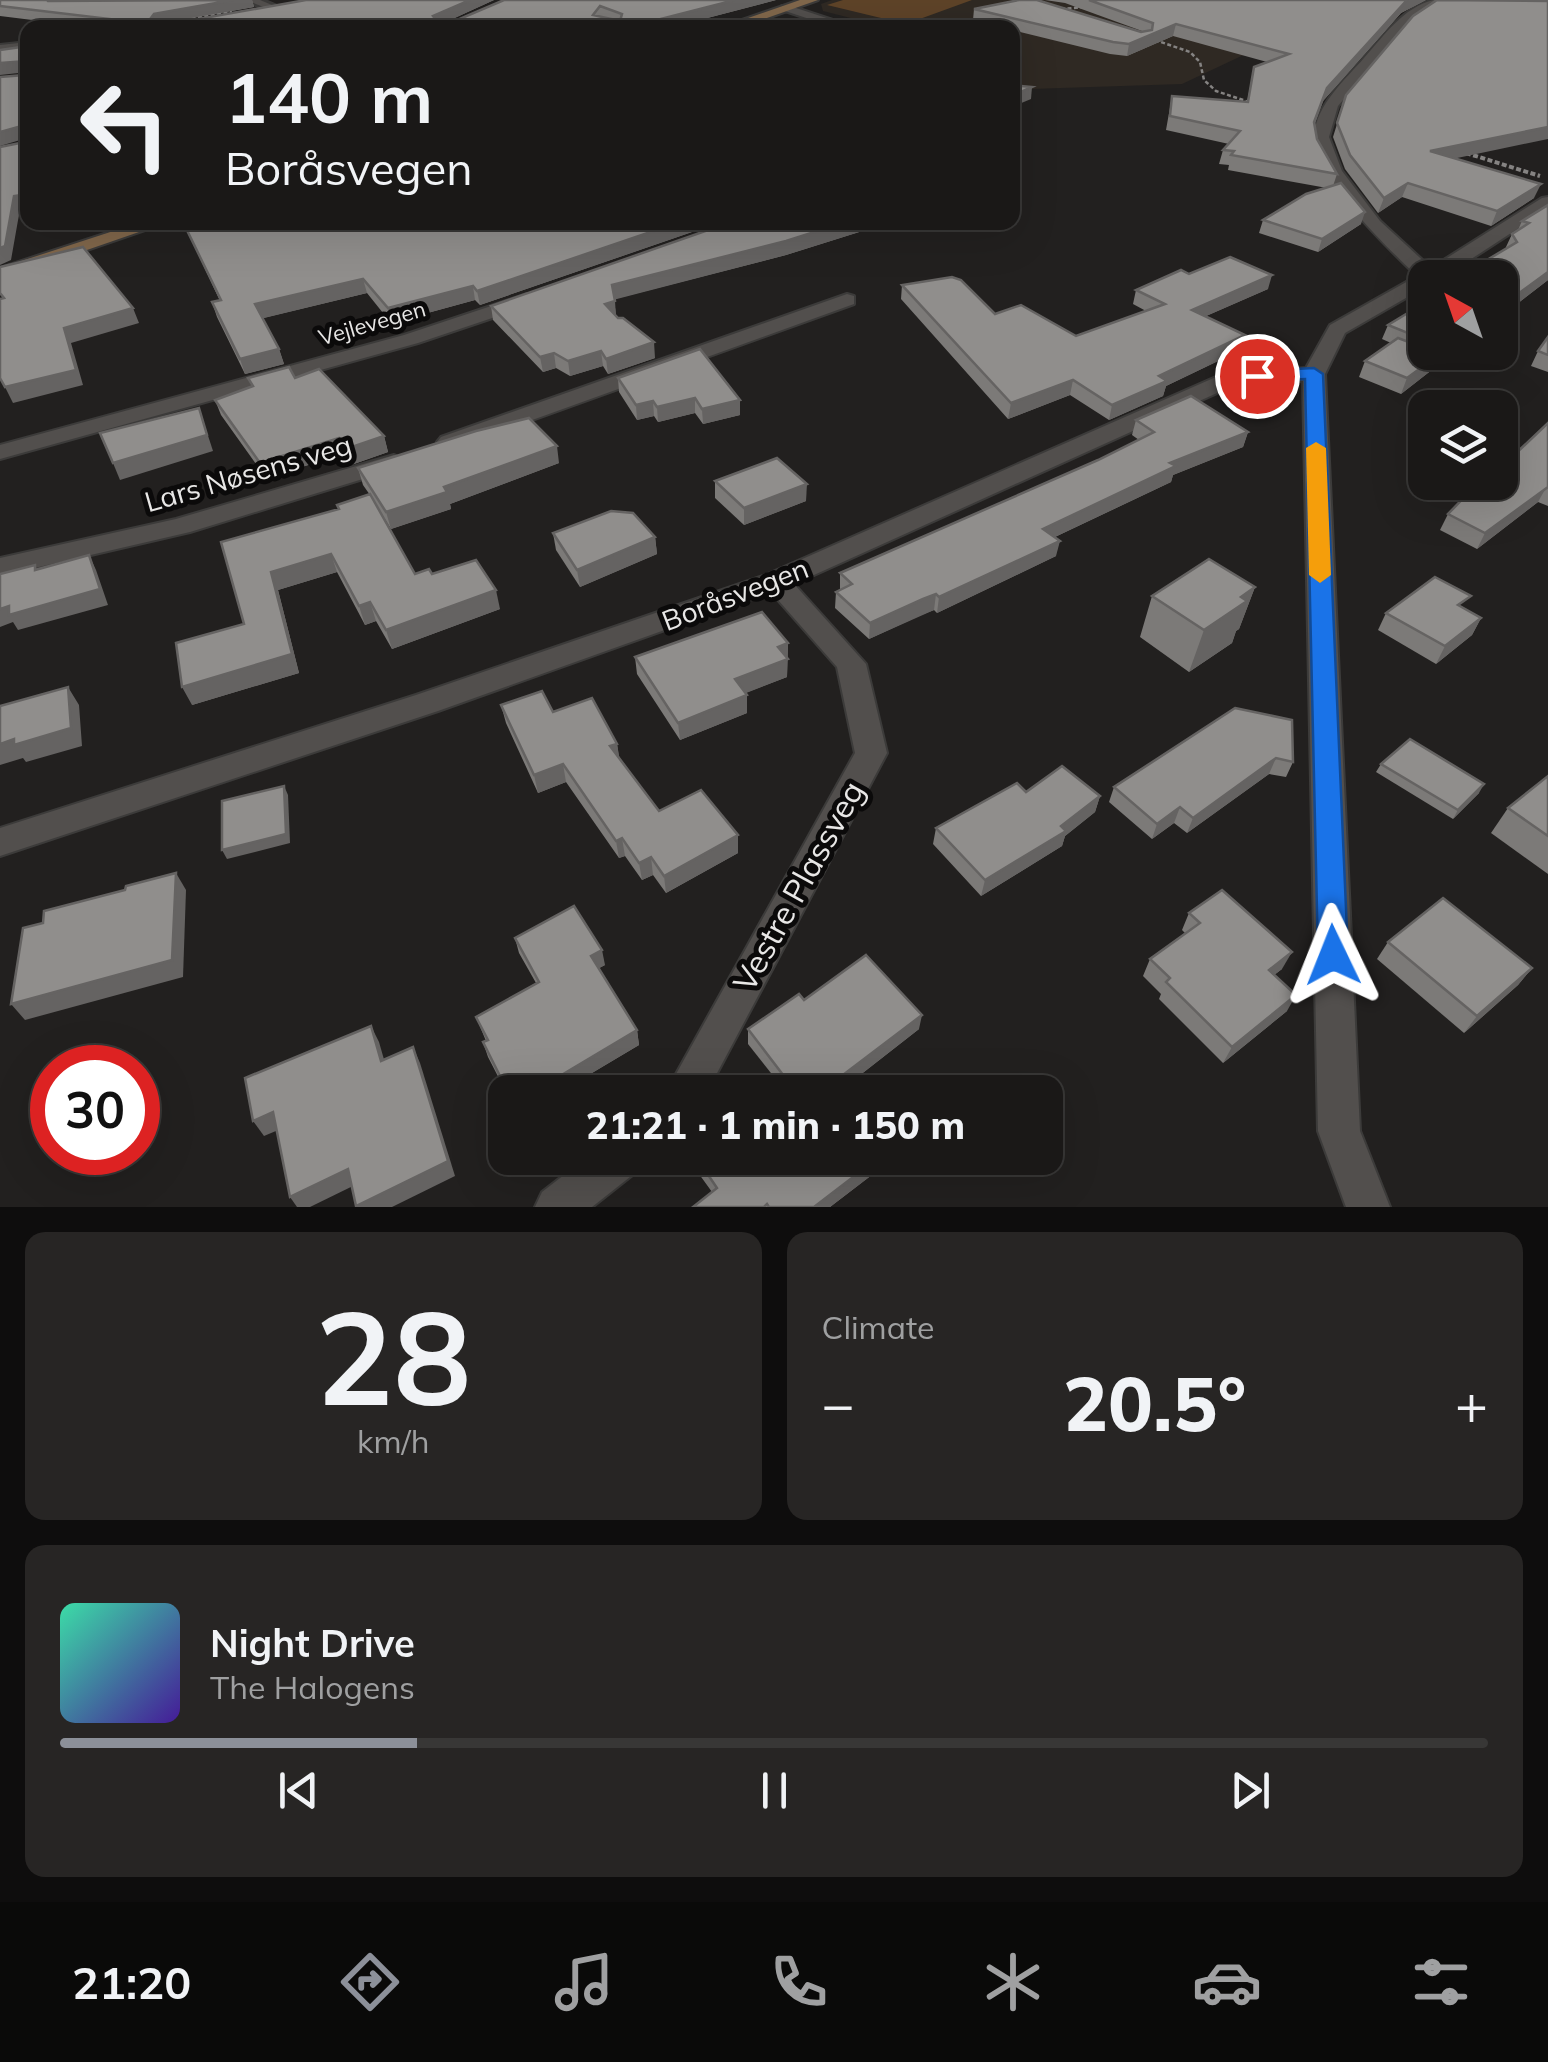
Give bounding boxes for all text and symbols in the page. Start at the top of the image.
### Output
text: 140 m [225,53,433,141]
icon: left [60,60,190,190]
text: Boråsvegen [225,140,473,196]
north arrow [1408,260,1518,370]
map controls [1408,260,1518,500]
street label: Vejlevegen [315,294,429,352]
pin [1215,334,1300,419]
icon: arrive [1230,349,1285,404]
button: layers [1408,390,1518,500]
street label: Lars Nøsens veg [140,427,356,519]
street label: Boråsvegen [657,550,813,638]
street label: Vestre Plassveg [724,774,872,998]
position arrow [1281,903,1385,1007]
speed limit sign: 30 [30,1045,160,1175]
text: 21:21 · 1 min · 150 m [586,1101,965,1149]
text: 28 [315,1274,471,1438]
text: Climate [822,1307,934,1347]
text: 20.5° [1063,1356,1246,1450]
text: − [822,1369,855,1438]
text: + [1455,1369,1488,1438]
text: km/h [357,1421,429,1461]
text: Night Drive [210,1619,415,1667]
text: The Halogens [210,1667,415,1707]
icon: previous [271,1763,326,1818]
icon: pause [747,1763,802,1818]
icon: next [1223,1763,1278,1818]
icon: directions [335,1947,405,2017]
icon: music [549,1947,619,2017]
icon: phone [764,1947,834,2017]
icon: climate [978,1947,1048,2017]
icon: car [1192,1947,1262,2017]
icon: filters [1406,1947,1476,2017]
text: 21:20 [72,1954,191,2010]

